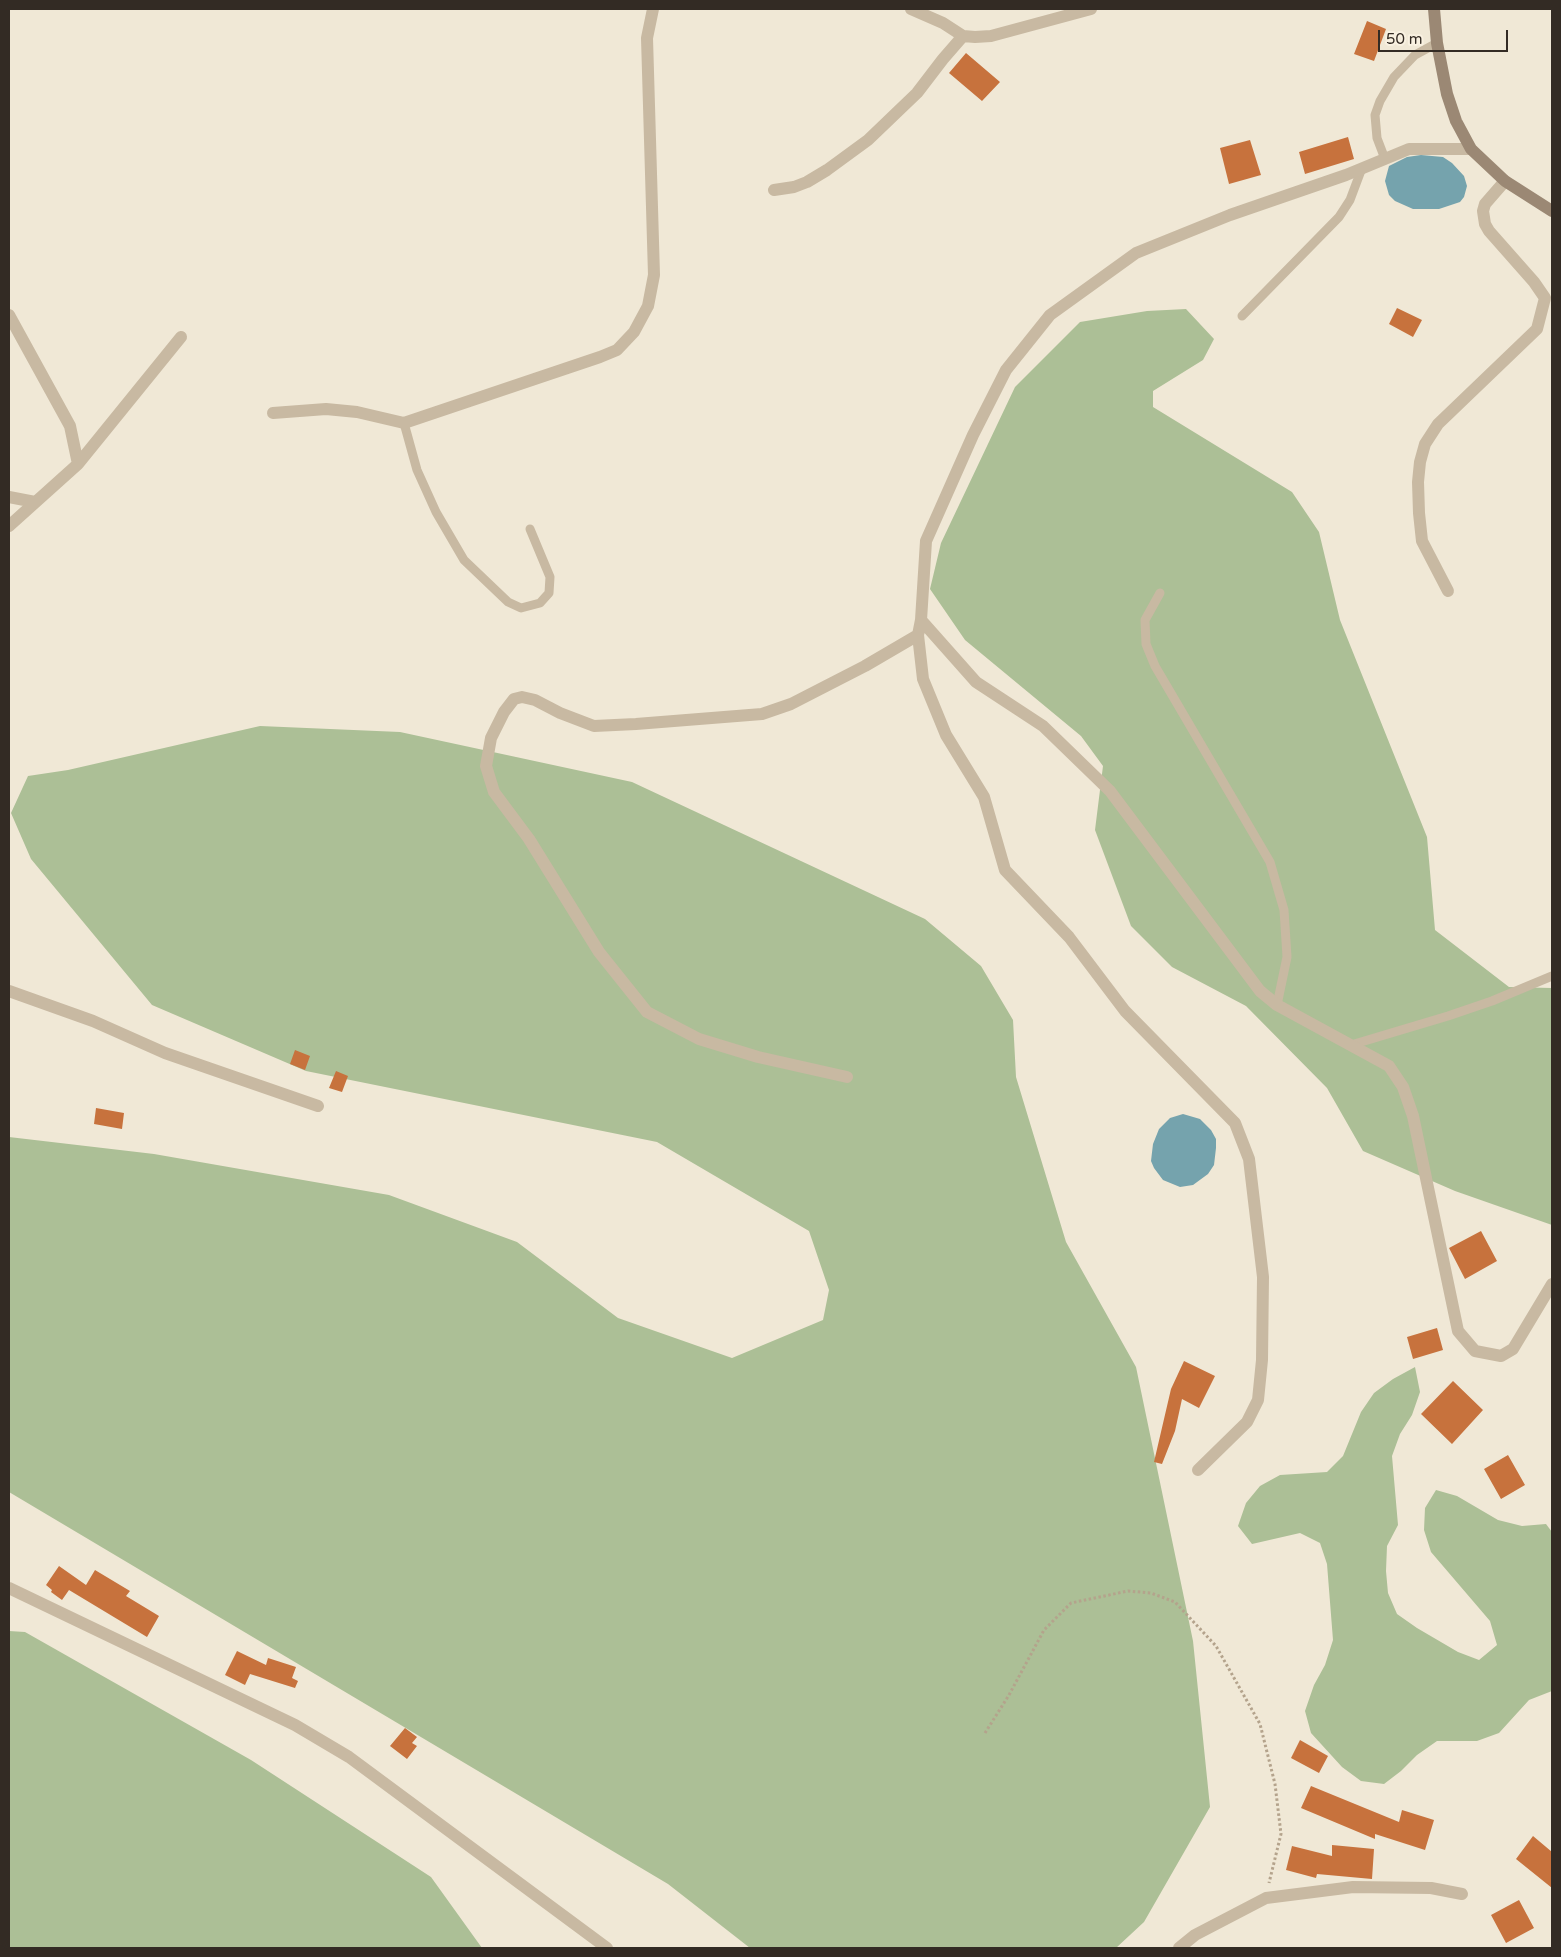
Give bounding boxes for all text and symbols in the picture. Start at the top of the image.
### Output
scale bar [1381,20,1511,52]
text: 50 m [1386,30,1423,48]

